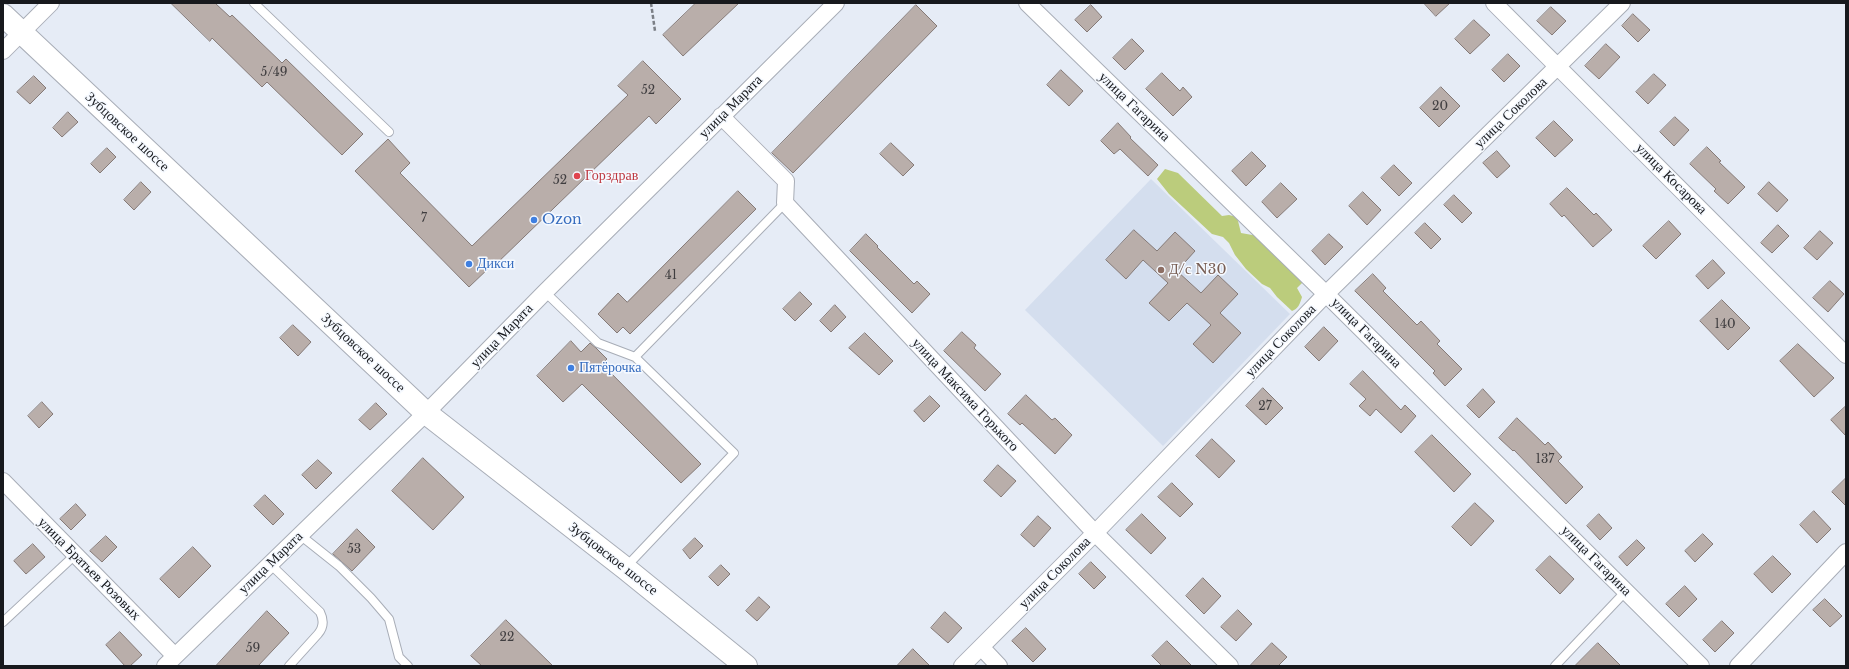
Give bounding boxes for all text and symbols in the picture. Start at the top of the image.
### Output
house number: 5/49 [261,66,287,80]
street label: улица Гагарина [1095,69,1173,145]
street label: улица Марата [696,72,766,142]
street label: улица Соколова [1471,74,1551,152]
house number: 52 [641,84,655,98]
street label: Зубцовское шоссе [82,89,172,175]
house number: 20 [1432,100,1448,114]
street label: улица Косарова [1632,140,1710,218]
place label: Горздрав [585,168,638,184]
marker: Горздрав [572,171,582,181]
house number: 52 [553,174,567,188]
house number: 7 [421,212,427,226]
place label: Ozon [542,212,582,228]
marker: Ozon [529,215,539,225]
place label: Дикси [477,256,514,272]
marker: Дикси [464,259,474,269]
place label: Д/с N30 [1169,262,1226,278]
marker: Д/с N30 [1156,265,1166,275]
house number: 41 [665,269,677,283]
street label: улица Гагарина [1327,294,1405,372]
street label: улица Марата [467,300,537,372]
street label: улица Соколова [1242,301,1320,381]
street label: Зубцовское шоссе [318,310,408,396]
house number: 140 [1715,318,1735,332]
street label: улица Максима Горького [908,335,1022,455]
place label: Пятёрочка [579,360,641,376]
marker: Пятёрочка [566,363,576,373]
house number: 27 [1258,400,1272,414]
house number: 137 [1536,453,1554,467]
street label: улица Братьев Розовых [34,514,144,624]
street label: Зубцовское шоссе [565,519,661,599]
street label: улица Гагарина [1557,522,1635,600]
street label: улица Марата [235,528,307,598]
street label: улица Соколова [1016,534,1094,612]
house number: 53 [347,543,361,557]
house number: 22 [500,631,514,645]
house number: 59 [246,642,260,656]

